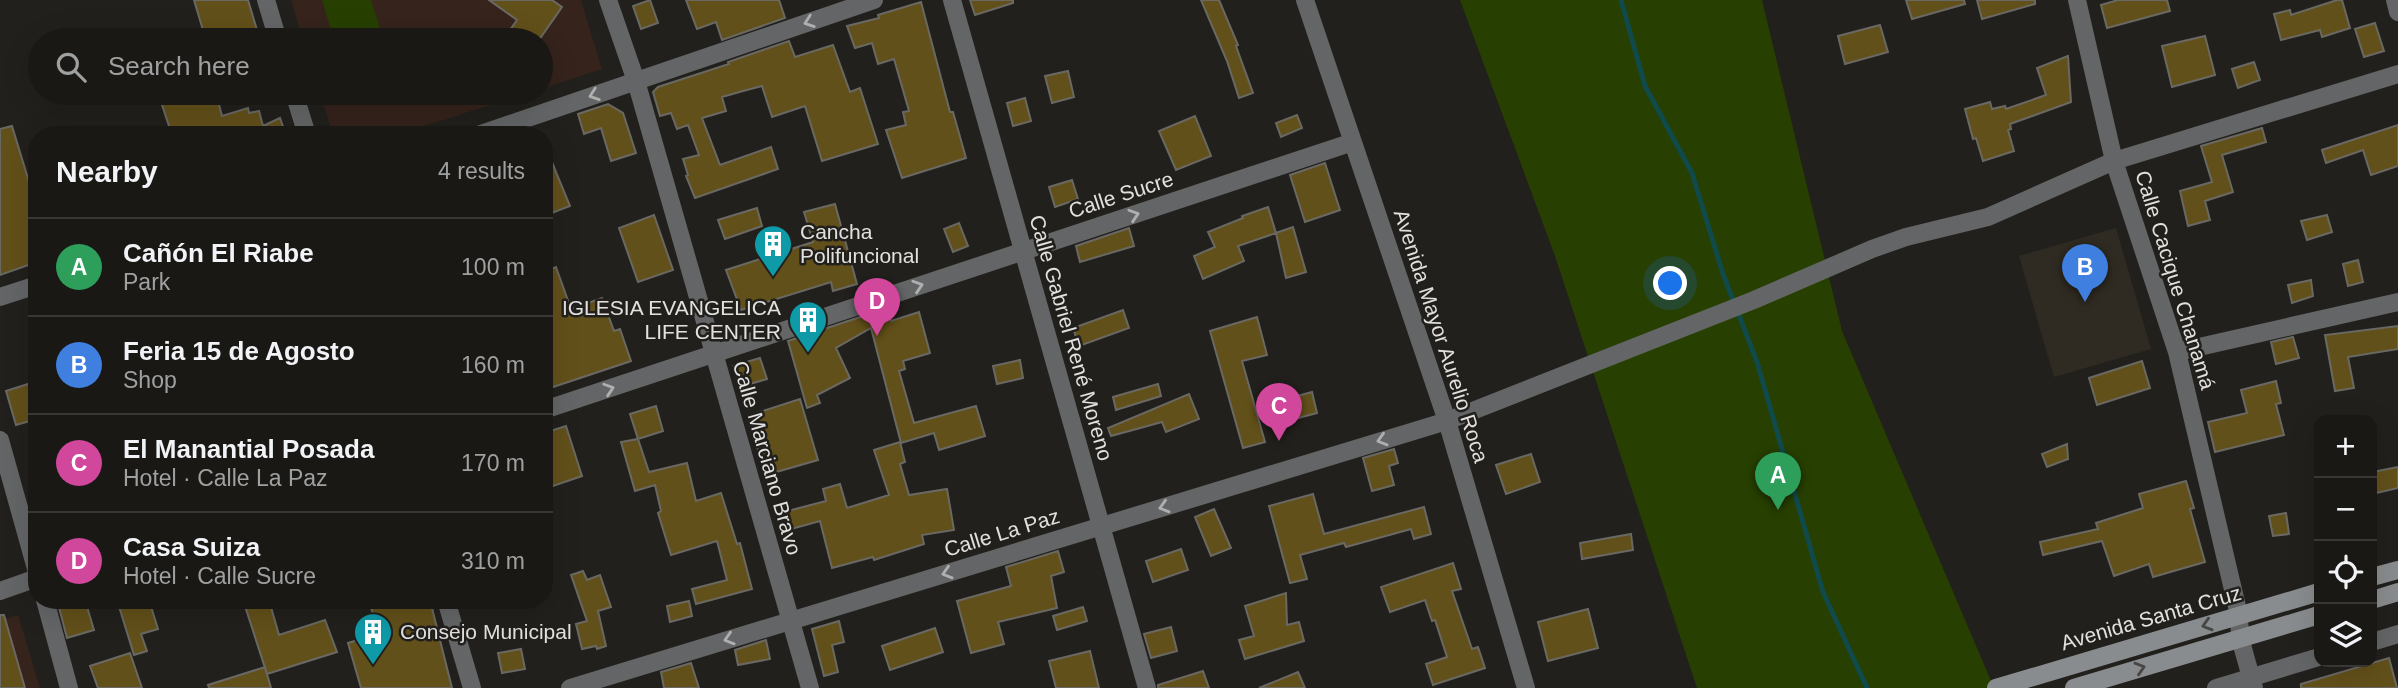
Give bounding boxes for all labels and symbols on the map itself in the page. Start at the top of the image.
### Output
one-way arrow [804,14,816,28]
one-way arrow [588,87,600,101]
street label: Calle Sucre [1066,167,1176,222]
street label: Calle Cacique Chanamá [2131,168,2220,392]
street label: Avenida Mayor Aurelio Roca [1390,206,1493,466]
one-way arrow [1128,208,1140,223]
street label: Calle Gabriel René Moreno [1025,212,1118,463]
place label: Cancha Polifuncional [800,220,919,267]
building icon: Cancha Polifuncional [752,223,794,278]
pin: B [2062,244,2108,302]
your location [1653,266,1687,300]
pin: D [854,278,900,336]
one-way arrow [911,280,924,294]
place label: IGLESIA EVANGELICA LIFE CENTER [562,296,781,343]
building icon: IGLESIA EVANGELICA LIFE CENTER [787,299,829,354]
street label: Calle Marciano Bravo [729,358,806,558]
one-way arrow [602,383,615,397]
pin: C [1256,383,1302,441]
one-way arrow [1376,432,1388,447]
pin: A [1755,452,1801,510]
one-way arrow [1159,498,1171,513]
street label: Calle La Paz [942,504,1062,561]
one-way arrow [941,565,953,580]
street label: Avenida Santa Cruz [2058,581,2244,654]
building icon: Consejo Municipal [352,611,394,666]
one-way arrow [2201,616,2213,631]
place label: Consejo Municipal [400,620,572,643]
one-way arrow [723,631,735,646]
one-way arrow [2133,662,2145,677]

